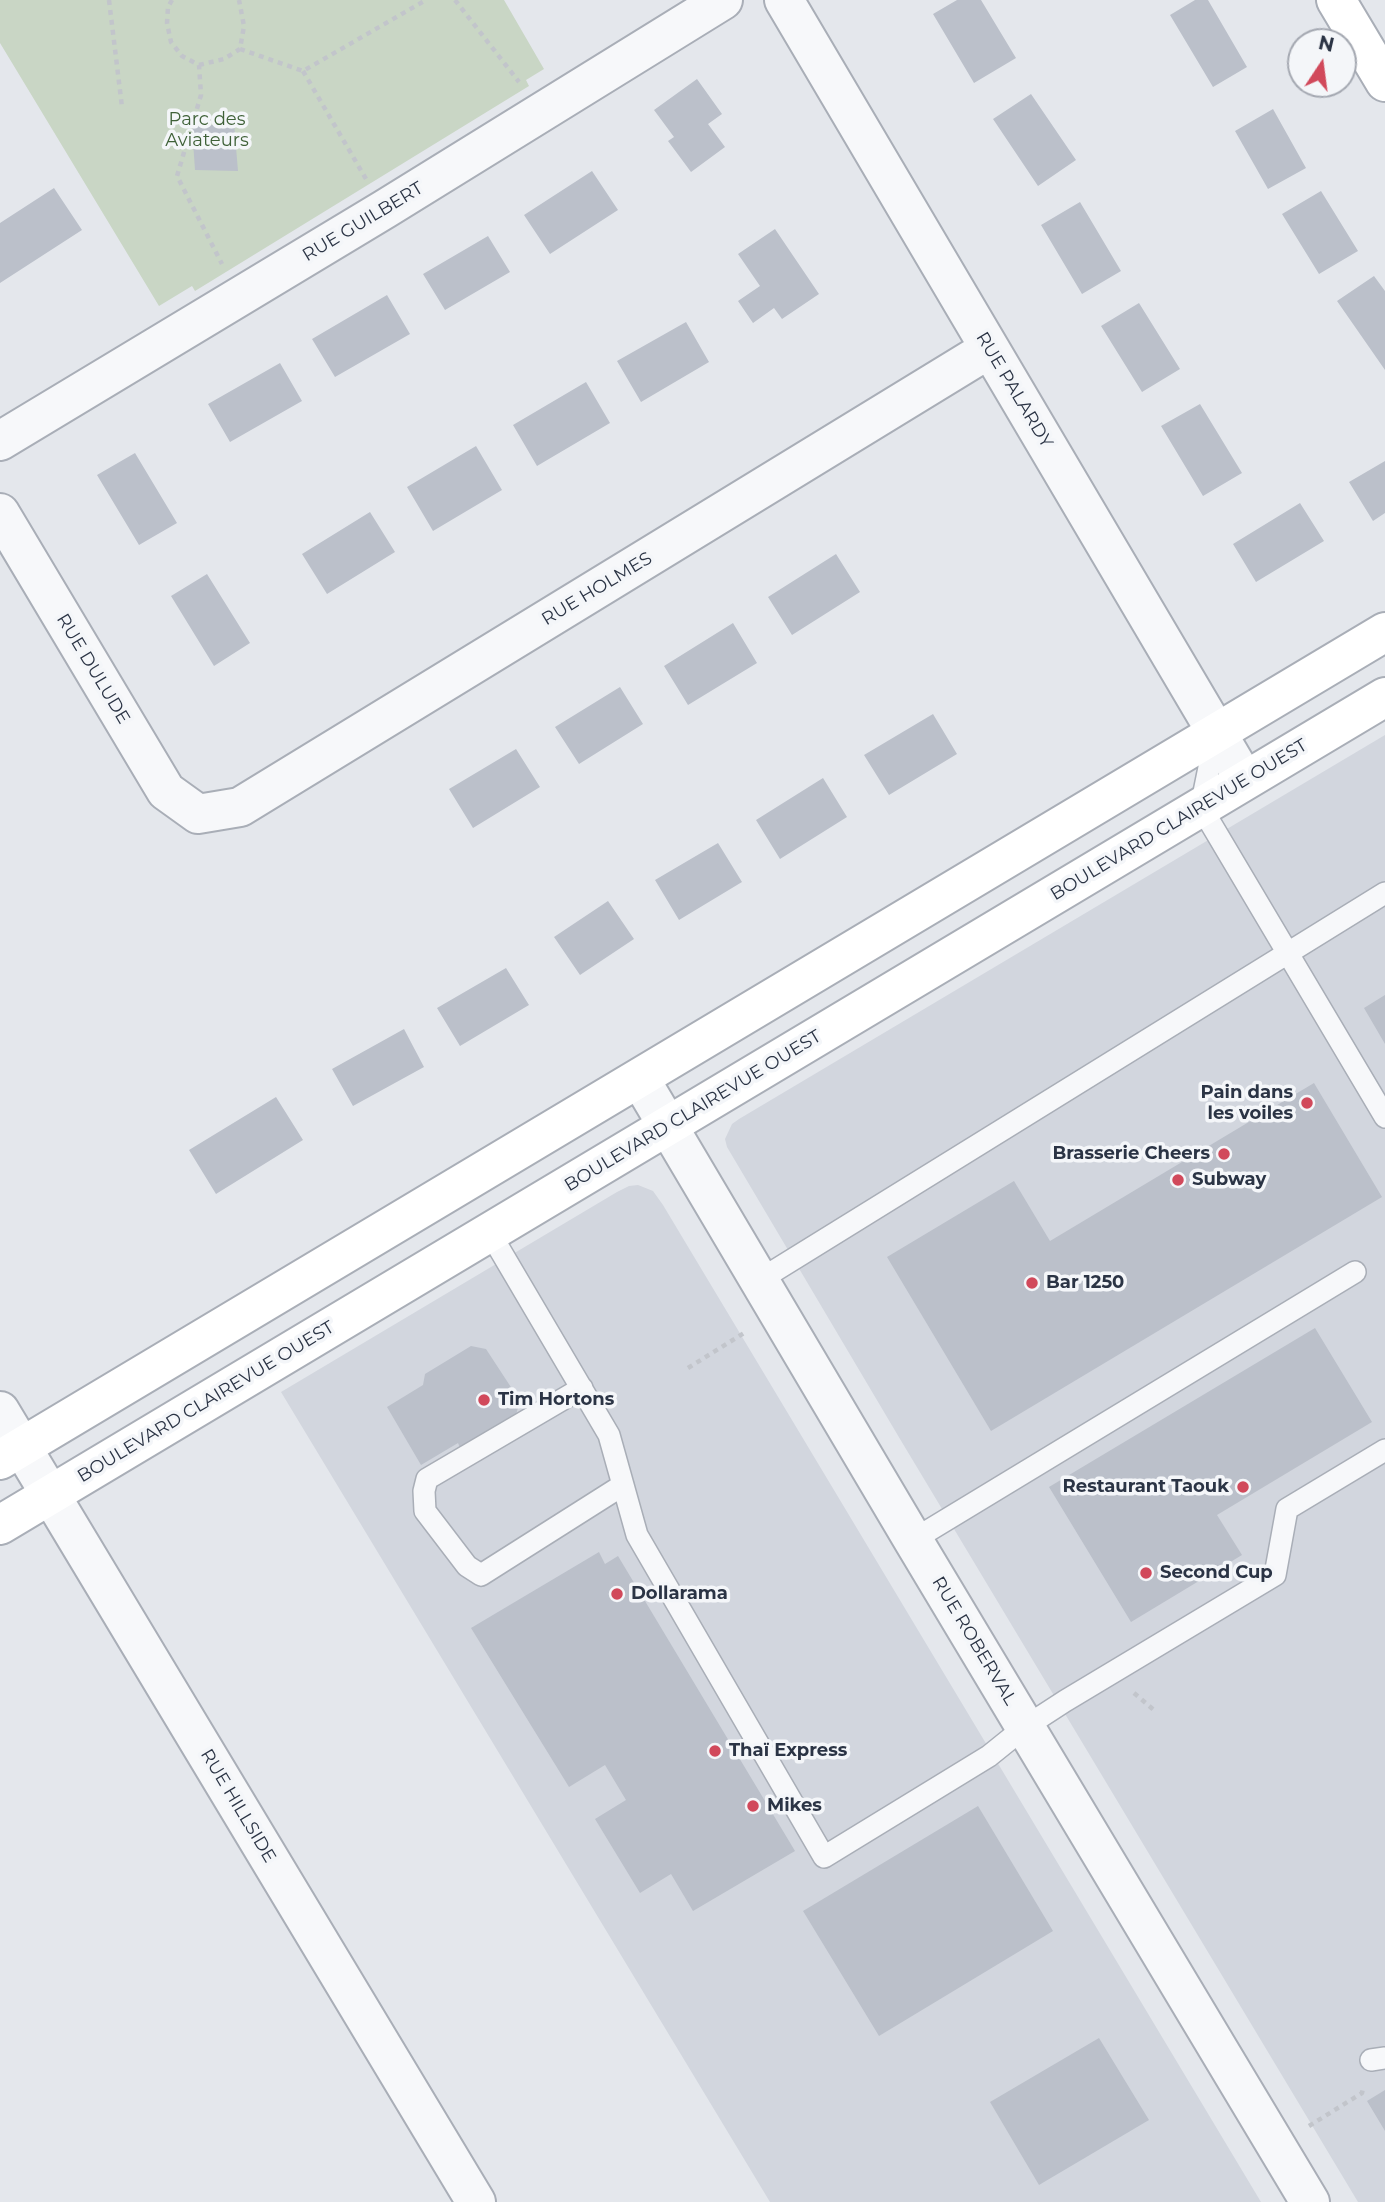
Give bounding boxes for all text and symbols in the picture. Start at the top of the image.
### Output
north arrow [1287,28,1357,98]
text: N [1316,31,1336,57]
park label: Parc des Aviateurs [165,109,249,152]
street label: RUE GUILBERT [299,177,427,267]
street label: RUE PALARDY [971,328,1057,452]
street label: RUE HOLMES [538,548,656,630]
street label: RUE DULUDE [52,610,134,728]
street label: BOULEVARD CLAIREVUE OUEST [1047,735,1311,905]
street label: BOULEVARD CLAIREVUE OUEST [561,1026,825,1196]
place label: Pain dans les voiles [1200,1082,1293,1124]
marker: Pain dans les voiles [1299,1095,1315,1111]
place label: Brasserie Cheers [1052,1143,1210,1165]
marker: Brasserie Cheers [1216,1146,1232,1162]
place label: Subway [1192,1169,1266,1191]
marker: Subway [1170,1172,1186,1188]
place label: Bar 1250 [1046,1272,1124,1294]
marker: Bar 1250 [1024,1275,1040,1291]
street label: BOULEVARD CLAIREVUE OUEST [74,1317,338,1487]
place label: Tim Hortons [498,1389,614,1411]
marker: Tim Hortons [476,1392,492,1408]
place label: Restaurant Taouk [1063,1476,1229,1498]
marker: Restaurant Taouk [1235,1479,1251,1495]
place label: Second Cup [1160,1562,1273,1584]
marker: Second Cup [1138,1565,1154,1581]
street label: RUE ROBERVAL [927,1573,1021,1709]
place label: Dollarama [631,1583,728,1605]
marker: Dollarama [609,1586,625,1602]
place label: Thaï Express [729,1740,847,1762]
marker: Thaï Express [707,1743,723,1759]
street label: RUE HILLSIDE [196,1745,280,1867]
place label: Mikes [767,1795,822,1817]
marker: Mikes [745,1798,761,1814]

